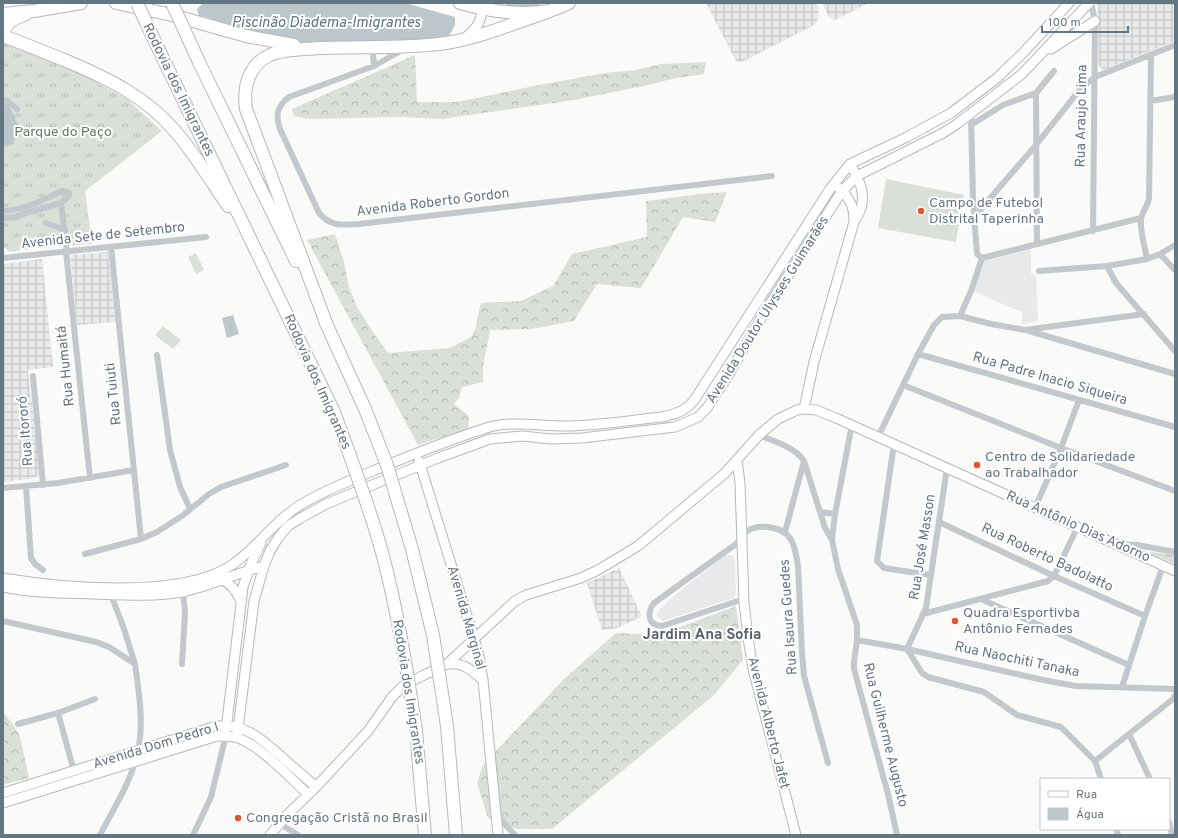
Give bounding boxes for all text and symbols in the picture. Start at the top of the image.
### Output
scale bar [1042,8,1128,34]
water label: Piscinão Diadema-Imigrantes [231,14,421,33]
text: 100 m [1048,15,1081,31]
street label: Rodovia dos Imigrantes [138,21,218,159]
street label: Rua Araujo Lima [1073,64,1091,168]
park label: Parque do Paço [14,124,112,141]
street label: Avenida Roberto Gordon [356,185,510,221]
place label: Campo de Futebol Distrital Taperinha [929,195,1044,228]
marker: Campo de Futebol Distrital Taperinha [916,206,926,216]
street label: Avenida Doutor Ulysses Guimarães [703,213,833,407]
street label: Avenida Sete de Setembro [20,219,186,253]
street label: Rodovia dos Imigrantes [279,312,355,452]
street label: Rua Humaitá [53,325,79,407]
street label: Rua Padre Inacio Siqueira [971,349,1129,409]
street label: Rua Tuiuti [102,362,126,426]
street label: Rua Itororó [14,395,38,467]
place label: Centro de Solidariedade ao Trabalhador [985,449,1135,482]
marker: Centro de Solidariedade ao Trabalhador [972,460,982,470]
street label: Rua Antônio Dias Adorno [1003,488,1153,567]
street label: Rua José Masson [906,493,940,601]
street label: Rua Roberto Badolatto [978,520,1116,596]
street label: Rua Isaura Guedes [776,559,802,675]
street label: Avenida Marginal [443,564,489,672]
place label: Quadra Esportivba Antônio Fernades [963,605,1080,638]
marker: Quadra Esportivba Antônio Fernades [950,616,960,626]
street label: Rodovia dos Imigrantes [388,618,428,766]
district label: Jardim Ana Sofia [643,626,761,645]
street label: Rua Naochiti Tanaka [953,638,1081,682]
street label: Avenida Alberto Jafet [743,655,793,791]
street label: Rua Guilherme Augusto [859,661,911,809]
street label: Avenida Dom Pedro I [91,719,221,773]
legend [1040,778,1170,830]
text: Rua [1076,787,1097,803]
text: Água [1076,807,1104,823]
place label: Congregação Cristã no Brasil [246,810,428,827]
marker: Congregação Cristã no Brasil [233,813,243,823]

